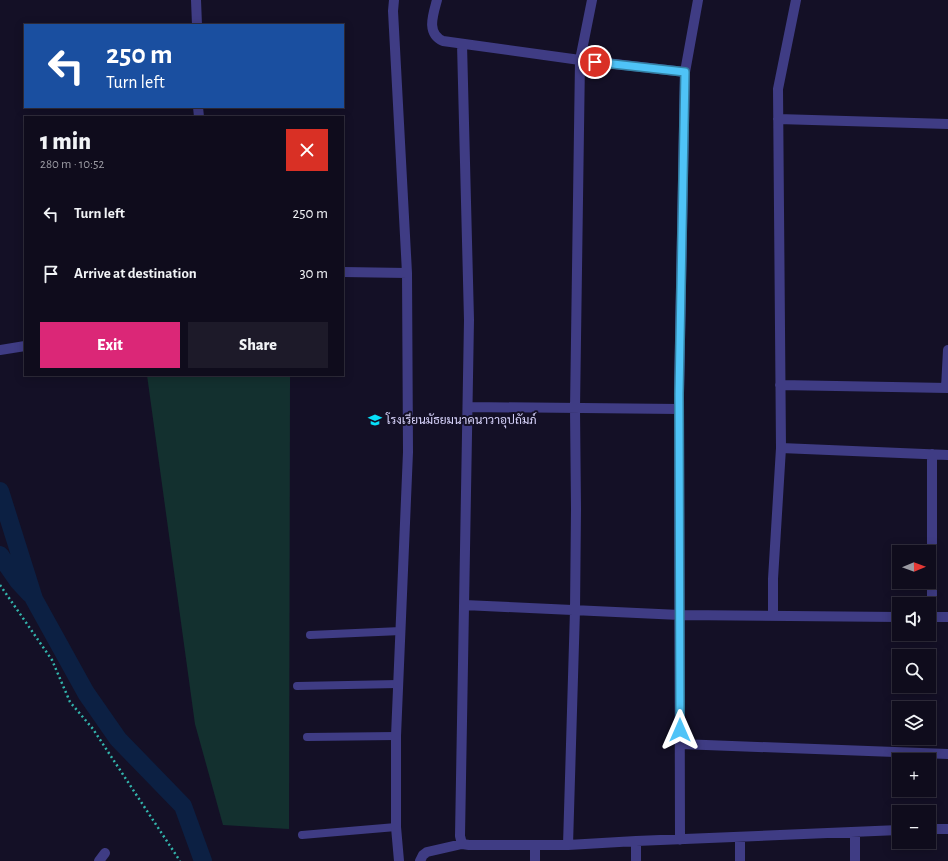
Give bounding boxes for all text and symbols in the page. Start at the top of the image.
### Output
icon: left [40,40,92,92]
text: 250 m [106,41,173,69]
pin [578,45,612,79]
icon: arrive [584,51,606,73]
text: Turn left [106,74,165,92]
button: close [286,129,328,171]
text: 1 min [40,130,91,154]
text: 280 m · 10:52 [40,158,104,171]
icon: left [40,203,62,225]
text: Turn left [74,206,125,221]
text: 250 m [293,206,328,221]
icon: arrive [40,263,62,285]
text: Arrive at destination [74,266,197,281]
text: 30 m [299,266,328,281]
button: Exit [40,322,180,368]
button: Share [188,322,328,368]
school or university icon: โรงเรียนมัธยมนาคนาวาอุปถัมภ์ [367,412,383,428]
place label: โรงเรียนมัธยมนาคนาวาอุปถัมภ์ [385,412,537,429]
north arrow [892,545,936,589]
map controls [892,545,936,849]
button: sound [892,597,936,641]
button: search [892,649,936,693]
button: layers [892,701,936,745]
position arrow [659,709,701,751]
button: + [892,753,936,797]
button: − [892,805,936,849]

